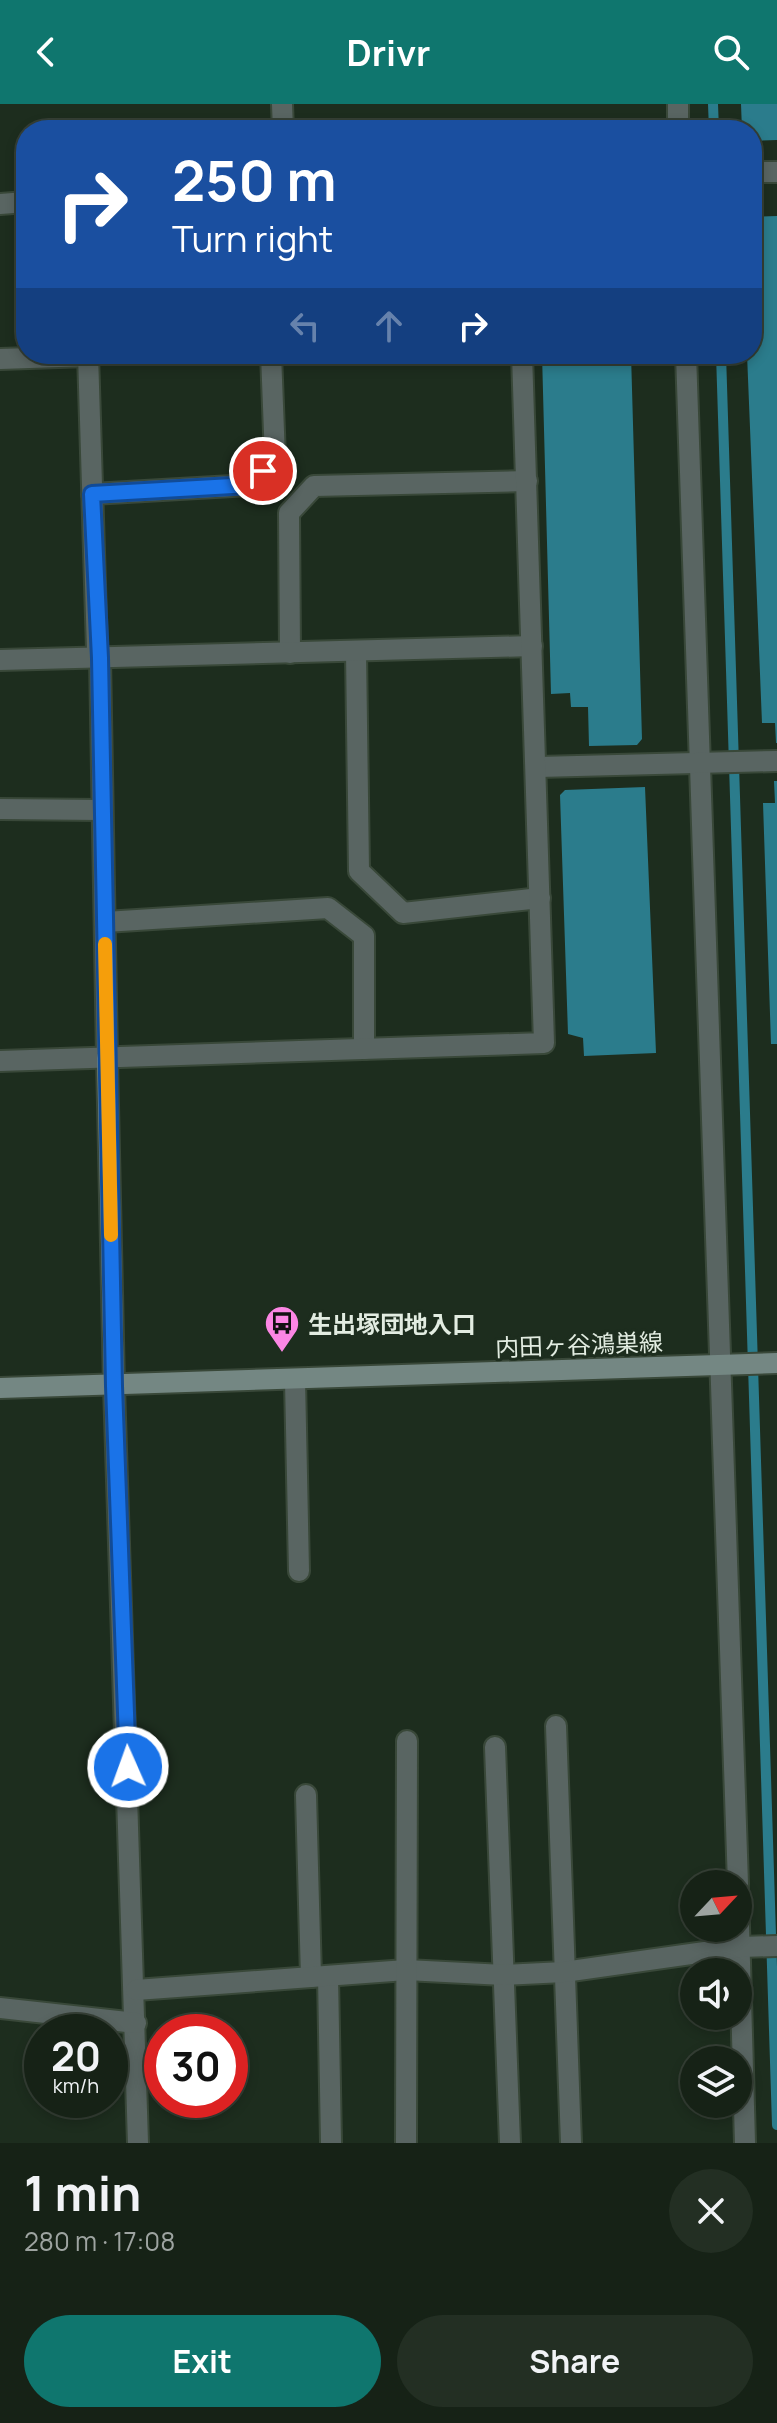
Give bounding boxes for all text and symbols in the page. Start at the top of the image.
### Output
text: Drivr [347,28,430,77]
icon: back [24,30,68,74]
icon: search [709,30,753,74]
text: 250 m [172,141,337,218]
icon: right [40,152,144,256]
text: Turn right [172,214,333,263]
icon: left [283,304,327,348]
icon: ahead [367,304,411,348]
icon: right [451,304,495,348]
pin [229,437,297,505]
icon: arrive [241,449,285,493]
bus stop icon: 生出塚団地入口 [263,1304,301,1354]
place label: 生出塚団地入口 [308,1307,476,1340]
street label: 内田ヶ谷鴻巣線 [494,1325,664,1363]
position arrow [86,1725,170,1809]
north arrow [680,1870,752,1942]
map controls [680,1870,752,2118]
button: sound [680,1958,752,2030]
speed limit sign: 30 [144,2014,248,2118]
text: 20 [51,2028,101,2083]
button: layers [680,2046,752,2118]
text: km/h [53,2072,99,2099]
text: 1 min [24,2160,141,2225]
button: close [669,2169,753,2253]
text: 280 m · 17:08 [24,2223,175,2259]
button: Exit [24,2315,381,2407]
button: Share [397,2315,753,2407]

